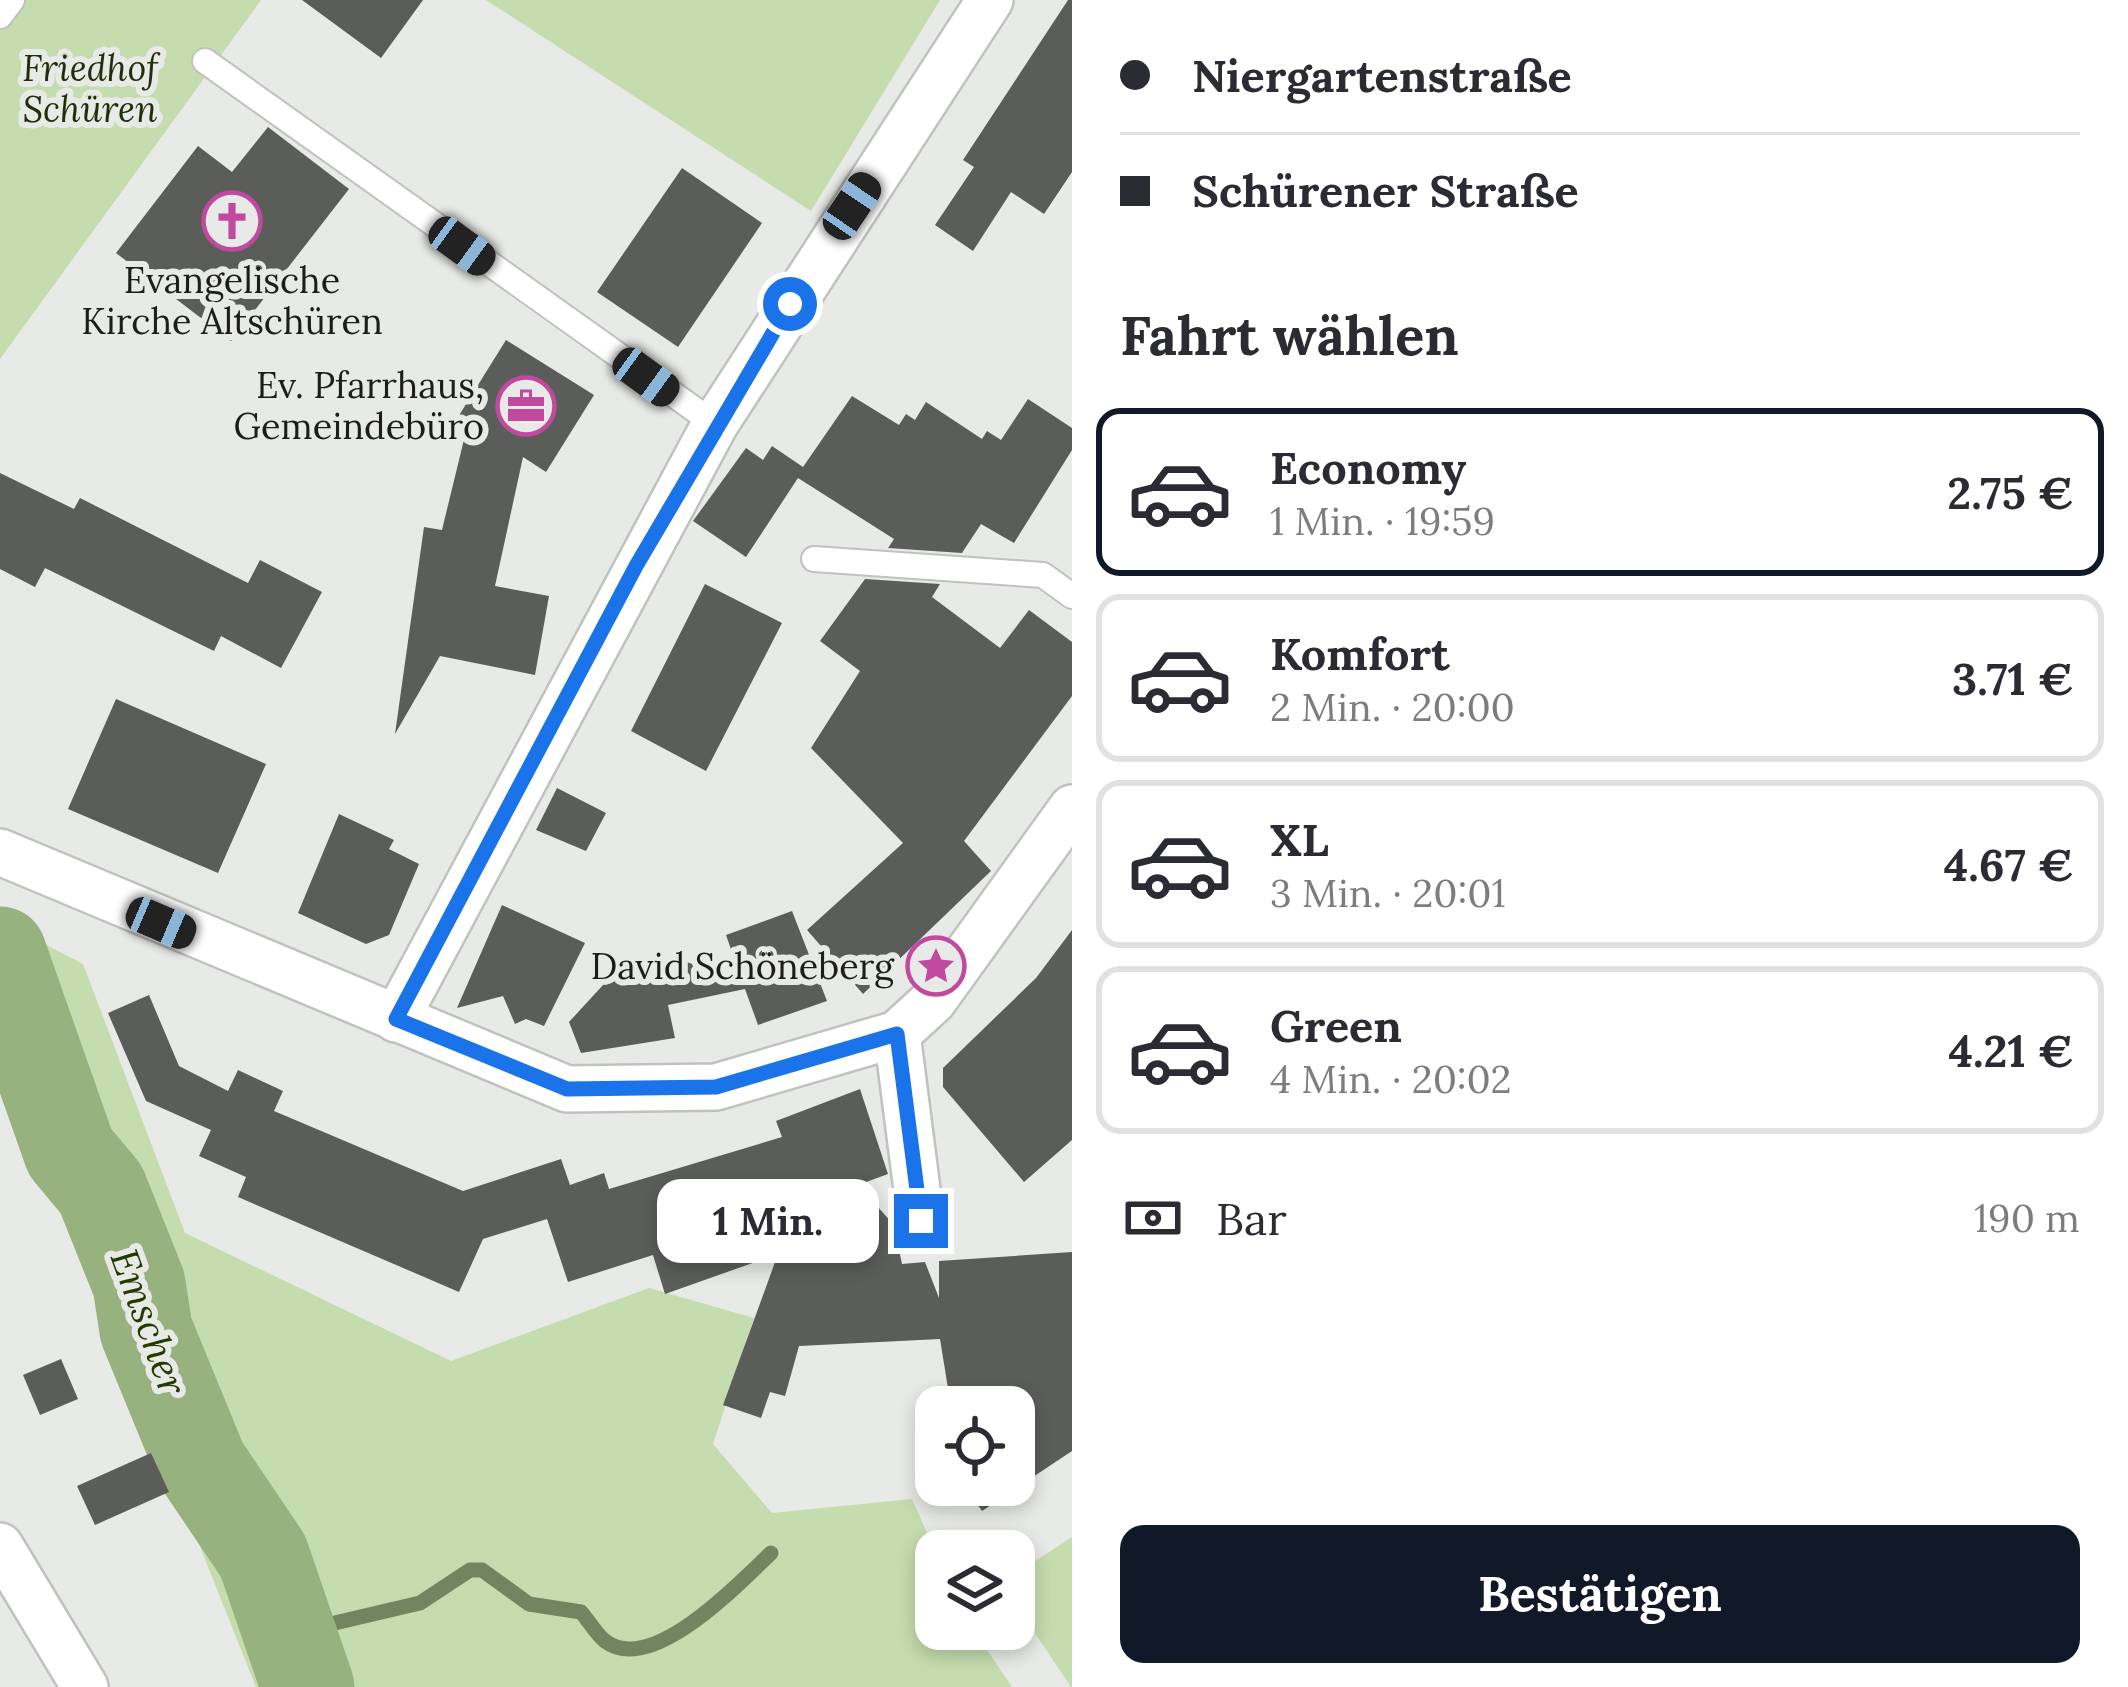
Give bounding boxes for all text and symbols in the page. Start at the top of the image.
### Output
park label: Friedhof Schüren [22,45,161,132]
text: Niergartenstraße [1192,47,1572,104]
text: Schürener Straße [1192,162,1579,219]
car [817,166,887,246]
church icon: Evangelische Kirche Altschüren [201,190,263,252]
car [422,210,502,282]
place label: Evangelische Kirche Altschüren [81,257,383,344]
route start [763,277,817,331]
text: Fahrt wählen [1120,301,1459,370]
car [606,341,686,413]
place label: Ev. Pfarrhaus, Gemeindebüro [234,362,484,449]
office icon: Ev. Pfarrhaus, Gemeindebüro [495,375,557,437]
icon: car [1126,438,1234,546]
text: Economy [1270,439,1466,496]
text: 2.75 € [1947,464,2074,521]
text: 1 Min. · 19:59 [1270,496,1495,546]
icon: car [1126,624,1234,732]
text: Komfort [1270,625,1450,682]
text: 3.71 € [1952,650,2074,707]
text: 2 Min. · 20:00 [1270,682,1515,732]
icon: car [1126,810,1234,918]
text: XL [1270,811,1329,868]
text: 4.67 € [1944,836,2074,893]
text: 3 Min. · 20:01 [1270,868,1506,918]
car [121,892,201,954]
place icon: David Schöneberg [905,935,967,997]
place label: David Schöneberg [591,943,895,989]
icon: car [1126,996,1234,1104]
text: Green [1270,997,1402,1054]
text: 4.21 € [1948,1022,2074,1079]
text: 4 Min. · 20:02 [1270,1054,1512,1104]
callout: 1 Min. [657,1179,879,1263]
icon: cash [1120,1185,1186,1251]
text: Bar [1216,1190,1287,1247]
text: 190 m [1974,1193,2080,1243]
route end [894,1194,948,1248]
text: 1 Min. [713,1196,823,1246]
water label: Emscher [100,1242,199,1402]
map controls [915,1386,1035,1650]
button: locate [915,1386,1035,1506]
button: Bestätigen [1120,1525,2080,1663]
button: layers [915,1530,1035,1650]

